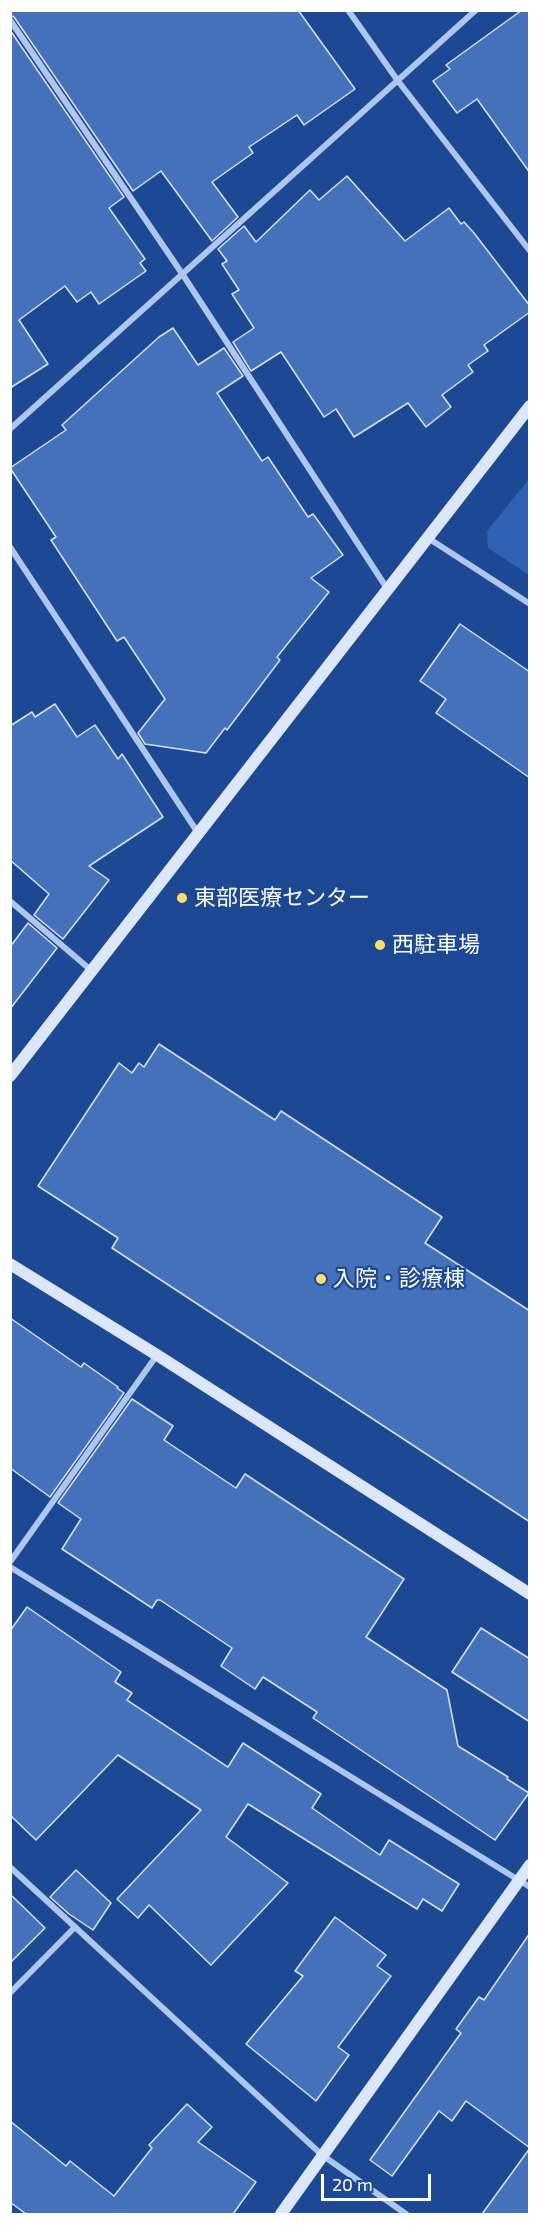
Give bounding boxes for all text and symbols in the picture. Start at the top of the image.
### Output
place label: 東部医療センター [194,885,370,911]
marker: 東部医療センター [175,891,189,905]
place label: 西駐車場 [392,932,480,958]
marker: 西駐車場 [373,938,387,952]
place label: 入院・診療棟 [333,1266,465,1292]
marker: 入院・診療棟 [314,1272,328,1286]
scale bar [324,2162,434,2200]
text: 20 m [332,2173,373,2195]

